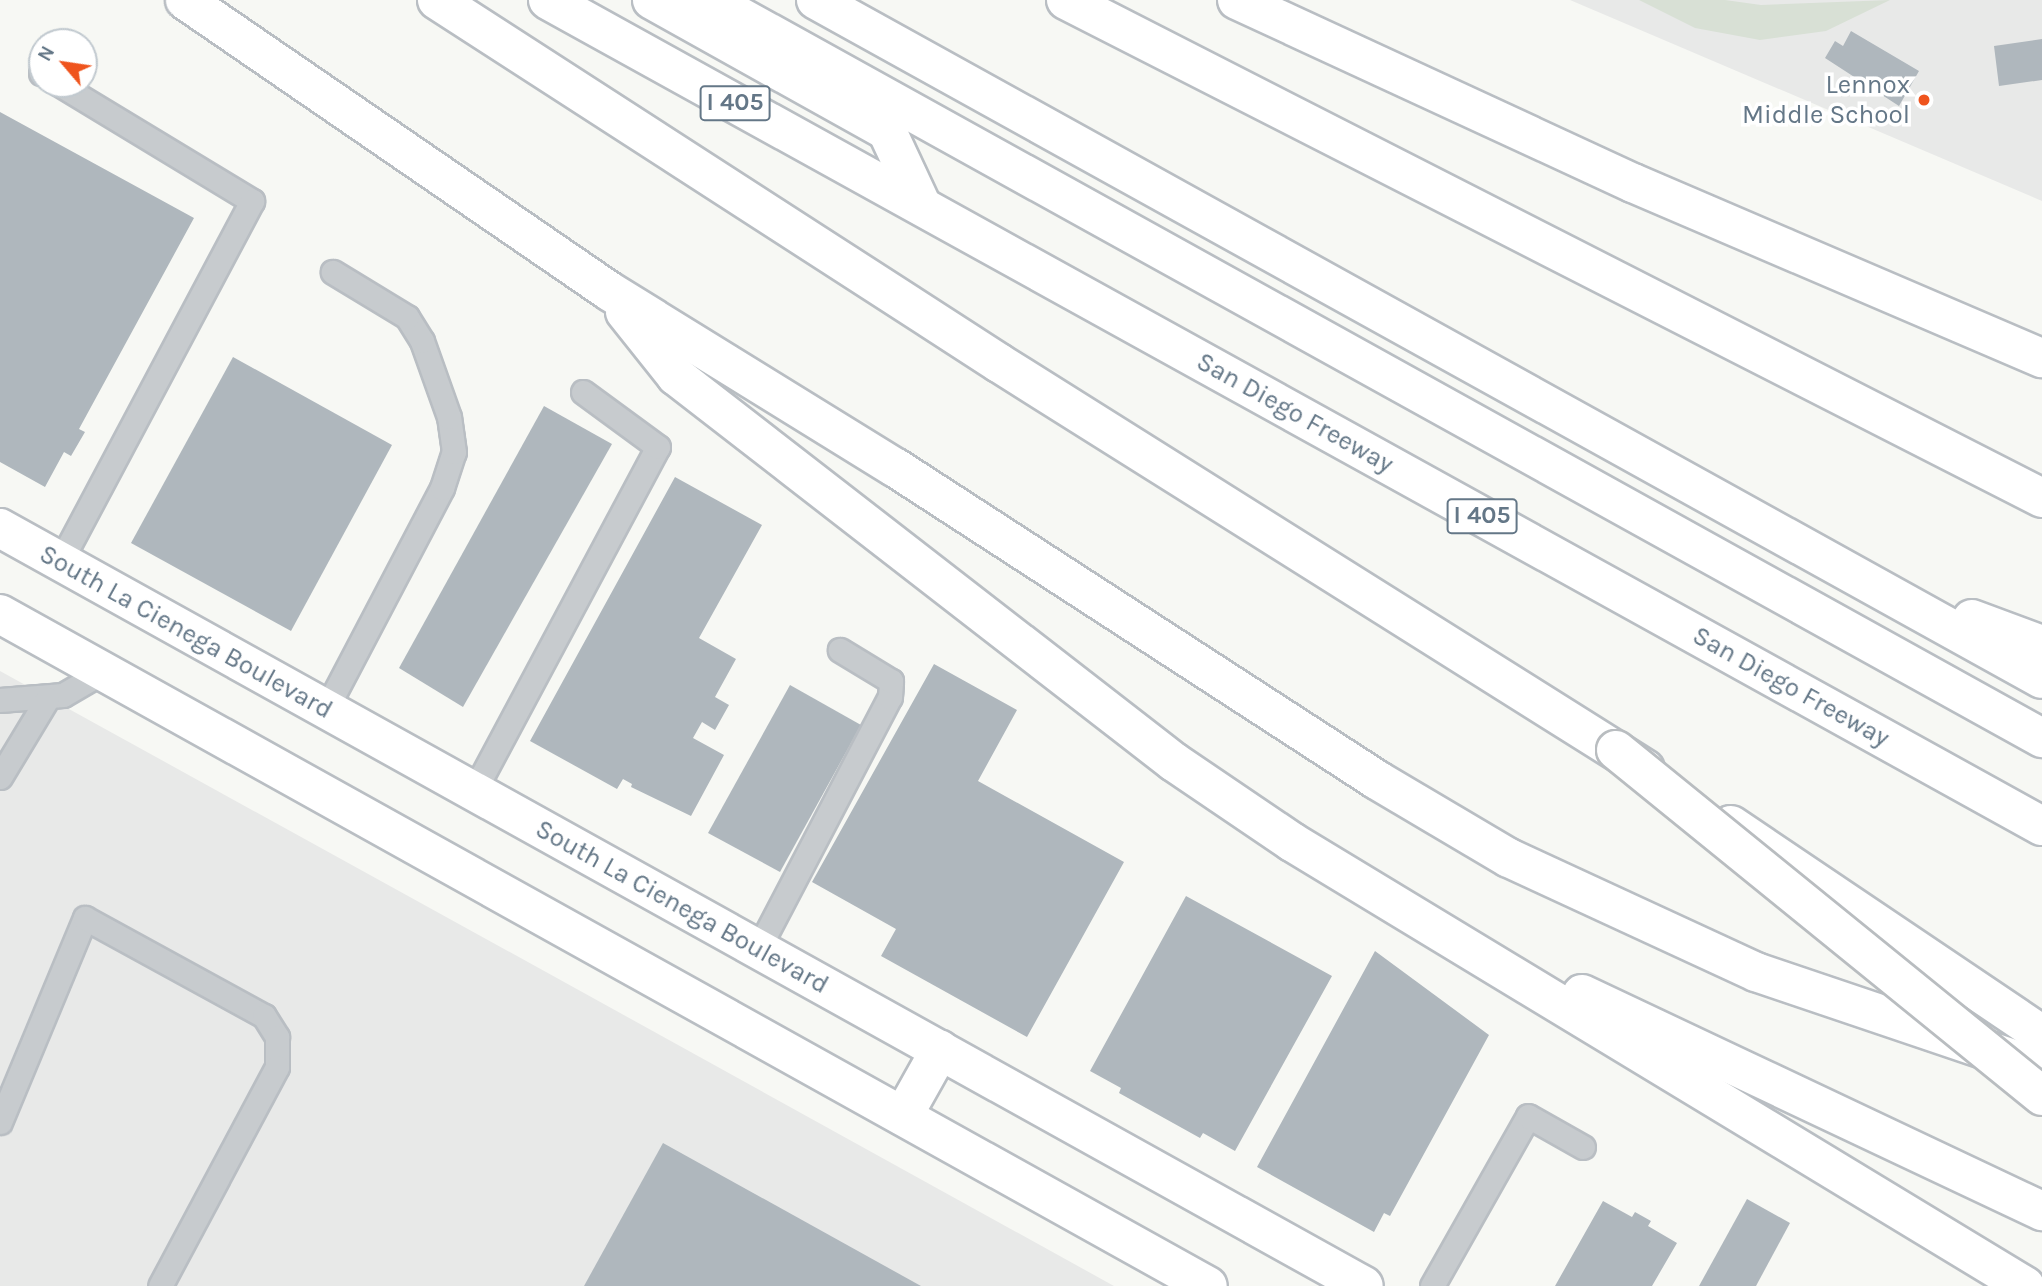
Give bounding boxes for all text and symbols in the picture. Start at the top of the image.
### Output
north arrow [28,28,98,98]
text: N [33,42,59,65]
place label: Lennox Middle School [1742,69,1910,130]
road number: I 405 [698,82,772,124]
marker: Lennox Middle School [1916,92,1932,108]
street label: San Diego Freeway [1191,346,1399,480]
road number: I 405 [1445,495,1519,536]
street label: South La Cienega Boulevard [34,538,338,726]
street label: San Diego Freeway [1687,620,1895,754]
street label: South La Cienega Boulevard [530,813,834,1001]

